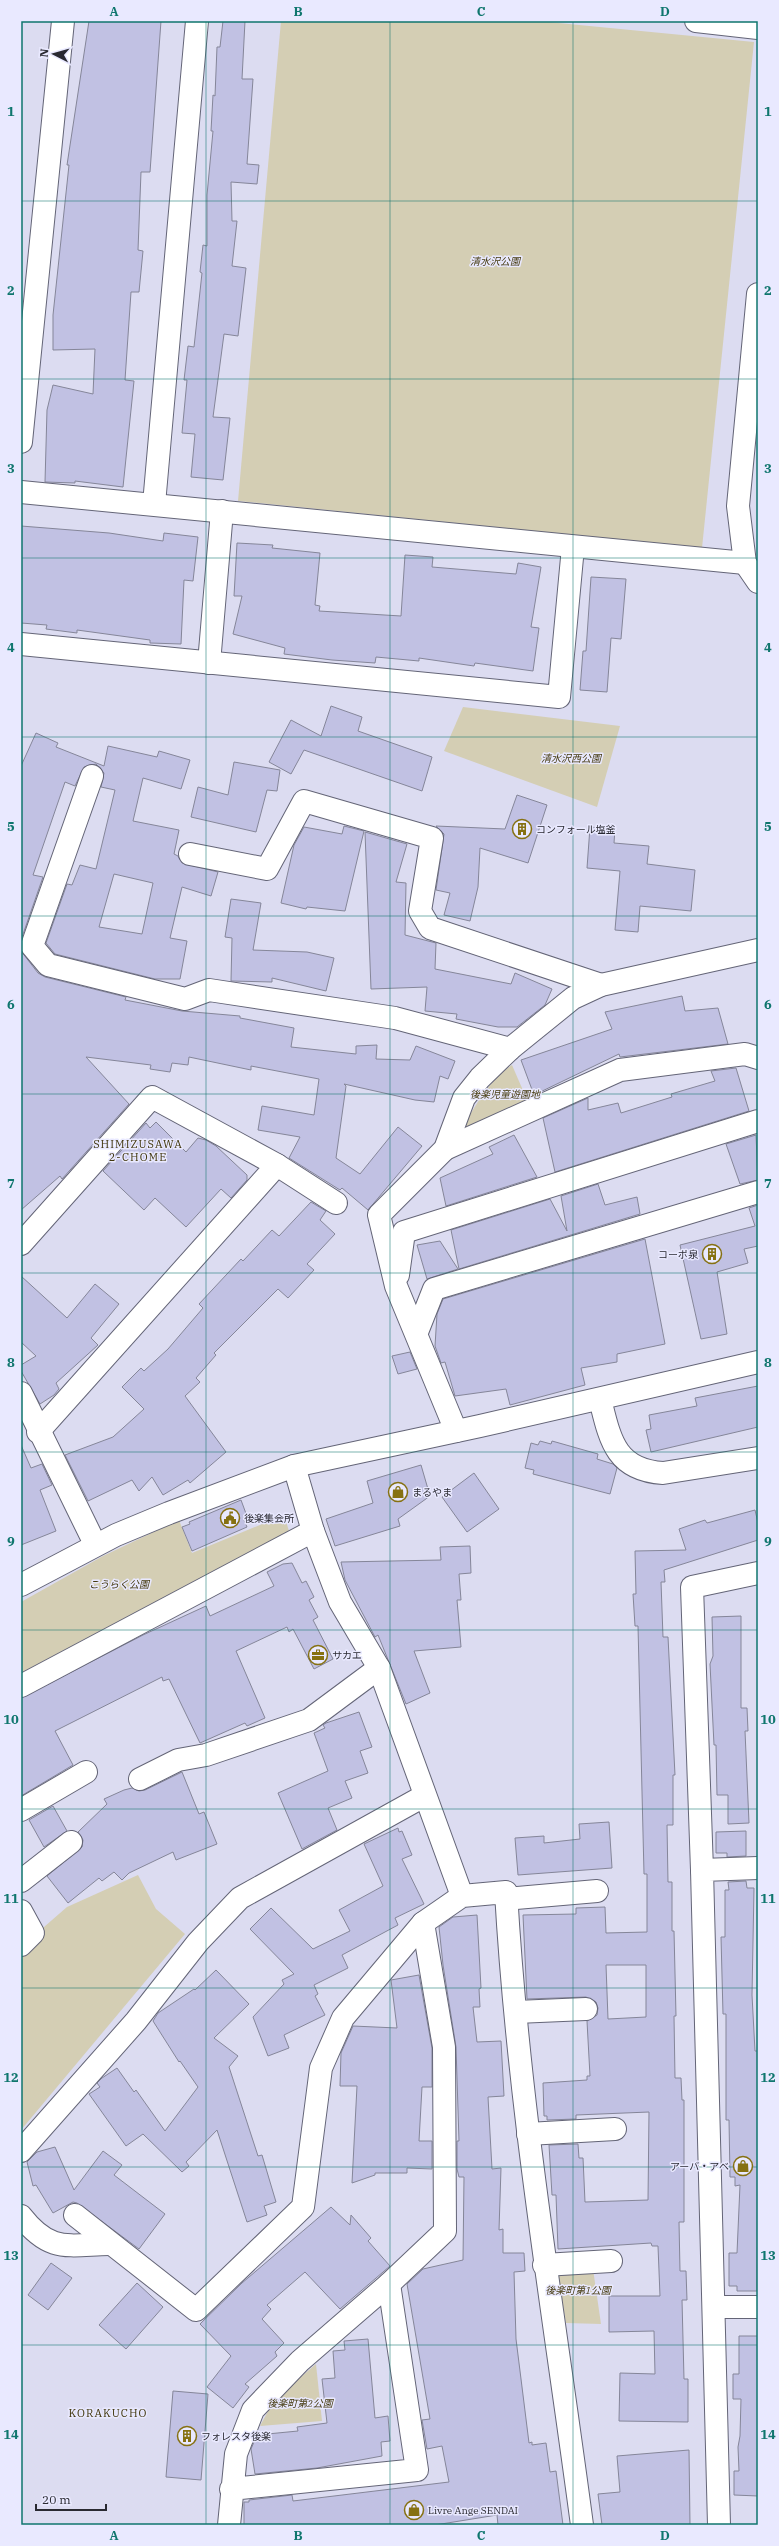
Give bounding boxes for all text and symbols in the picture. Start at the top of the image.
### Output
text: A [109,3,119,20]
text: B [293,3,303,20]
text: C [477,3,486,20]
text: D [660,3,670,20]
north arrow [34,34,74,74]
text: N [37,48,52,58]
text: 1 [7,103,15,120]
text: 1 [764,103,772,120]
park label: 清水沢公園 [470,255,522,268]
text: 2 [7,282,15,299]
text: 2 [764,282,772,299]
text: 3 [7,460,15,477]
text: 3 [764,460,772,477]
text: 4 [7,639,15,656]
text: 4 [764,639,772,656]
park label: 清水沢西公園 [541,752,603,765]
text: 5 [7,818,15,835]
building icon: コンフォール塩釜 [511,818,533,840]
text: 5 [764,818,772,835]
place label: コンフォール塩釜 [536,823,616,836]
text: 6 [7,996,15,1013]
text: 6 [764,996,772,1013]
park label: 後楽児童遊園地 [470,1088,541,1101]
district label: SHIMIZUSAWA 2-CHOME [93,1137,183,1164]
text: 7 [7,1175,15,1192]
text: 7 [764,1175,772,1192]
building icon: コーポ泉 [701,1243,723,1265]
place label: コーポ泉 [658,1248,699,1261]
text: 8 [7,1354,15,1371]
text: 8 [764,1354,772,1371]
shop icon: まるやま [387,1481,409,1503]
place label: まるやま [412,1486,452,1499]
public building icon: 後楽集会所 [219,1507,241,1529]
place label: 後楽集会所 [244,1512,294,1525]
text: 9 [7,1533,15,1550]
text: 9 [764,1533,772,1550]
park label: こうらく公園 [89,1578,151,1591]
office icon: サカエ [307,1644,329,1666]
place label: サカエ [332,1649,362,1662]
text: 10 [3,1711,19,1728]
text: 10 [760,1711,776,1728]
text: 11 [3,1890,19,1907]
text: 11 [760,1890,776,1907]
text: 12 [3,2069,19,2086]
text: 12 [760,2069,776,2086]
shop icon: アーバ・アベ [732,2155,754,2177]
place label: アーバ・アベ [670,2160,729,2173]
text: 13 [3,2247,19,2264]
text: 13 [760,2247,776,2264]
park label: 後楽町第1公園 [545,2284,613,2297]
park label: 後楽町第2公園 [267,2397,335,2410]
district label: KORAKUCHO [69,2406,147,2420]
building icon: フォレスタ後楽 [176,2425,198,2447]
text: 14 [3,2426,19,2443]
text: 14 [760,2426,776,2443]
place label: フォレスタ後楽 [201,2430,271,2443]
scale bar [36,2486,106,2512]
text: 20 m [42,2492,71,2507]
shop icon: Livre Ange SENDAI [403,2499,425,2521]
place label: Livre Ange SENDAI [428,2504,518,2517]
text: A [109,2527,119,2544]
text: B [293,2527,303,2544]
text: C [477,2527,486,2544]
text: D [660,2527,670,2544]

